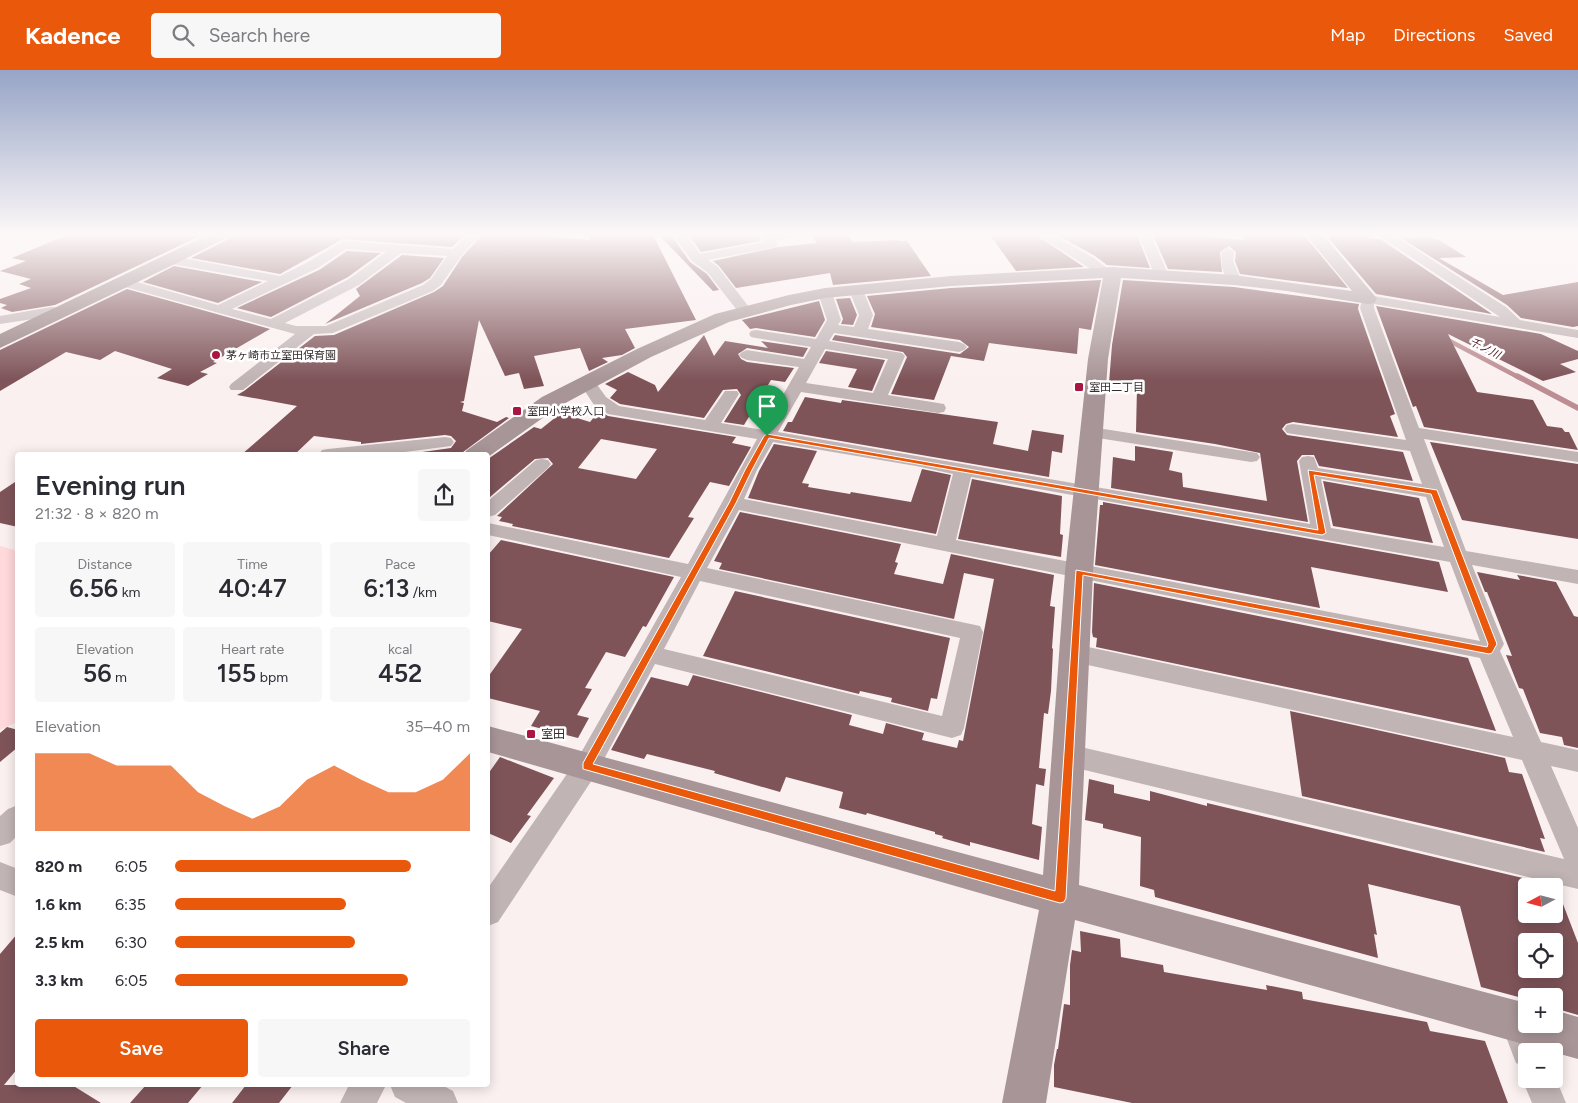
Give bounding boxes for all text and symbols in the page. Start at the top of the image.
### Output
search box [151,13,501,58]
text: Kadence [25,21,121,50]
icon: search [169,21,197,49]
text: Search here [209,24,310,47]
text: Map [1330,24,1365,46]
text: Directions [1393,24,1475,46]
text: Saved [1503,24,1553,46]
water label: 千ノ川 [1467,335,1503,362]
marker: 茅ヶ崎市立室田保育園 [210,349,222,361]
place label: 茅ヶ崎市立室田保育園 [226,349,336,362]
marker: 室田二丁目 [1073,381,1085,393]
place label: 室田二丁目 [1089,381,1144,394]
pin [746,385,788,436]
icon: arrive [753,392,781,420]
marker: 室田小学校入口 [511,405,523,417]
place label: 室田小学校入口 [527,405,604,418]
text: Evening run [35,468,186,502]
button: share [418,469,470,521]
text: 21:32 · 8 × 820 m [35,504,159,523]
text: Distance [77,556,132,573]
text: Time [237,556,268,573]
text: Pace [385,556,415,573]
text: 6.56 [69,573,118,603]
text: 40:47 [218,573,287,603]
text: 6:13 [364,573,409,603]
text: km [118,584,140,601]
text: /km [409,584,437,601]
text: Elevation [76,641,134,658]
text: Heart rate [221,641,284,658]
text: kcal [388,641,412,658]
text: 56 [83,658,112,688]
text: 155 [217,658,256,688]
text: 452 [378,658,422,688]
text: m [112,669,127,686]
text: bpm [256,669,288,686]
text: Elevation [35,717,101,736]
text: 35–40 m [406,717,470,736]
place label: 室田 [541,727,565,741]
marker: 室田 [525,728,537,740]
text: 820 m [35,857,82,876]
text: 6:05 [115,857,148,876]
north arrow [1518,878,1562,922]
map controls [1518,878,1563,1088]
text: 1.6 km [35,895,81,914]
text: 6:35 [115,895,146,914]
text: 2.5 km [35,933,84,952]
text: 6:30 [115,933,147,952]
button: locate [1518,933,1563,978]
text: 3.3 km [35,971,83,990]
text: 6:05 [115,971,148,990]
button: + [1518,988,1563,1033]
button: Save [35,1019,248,1077]
button: Share [258,1019,470,1077]
button: − [1518,1043,1563,1088]

